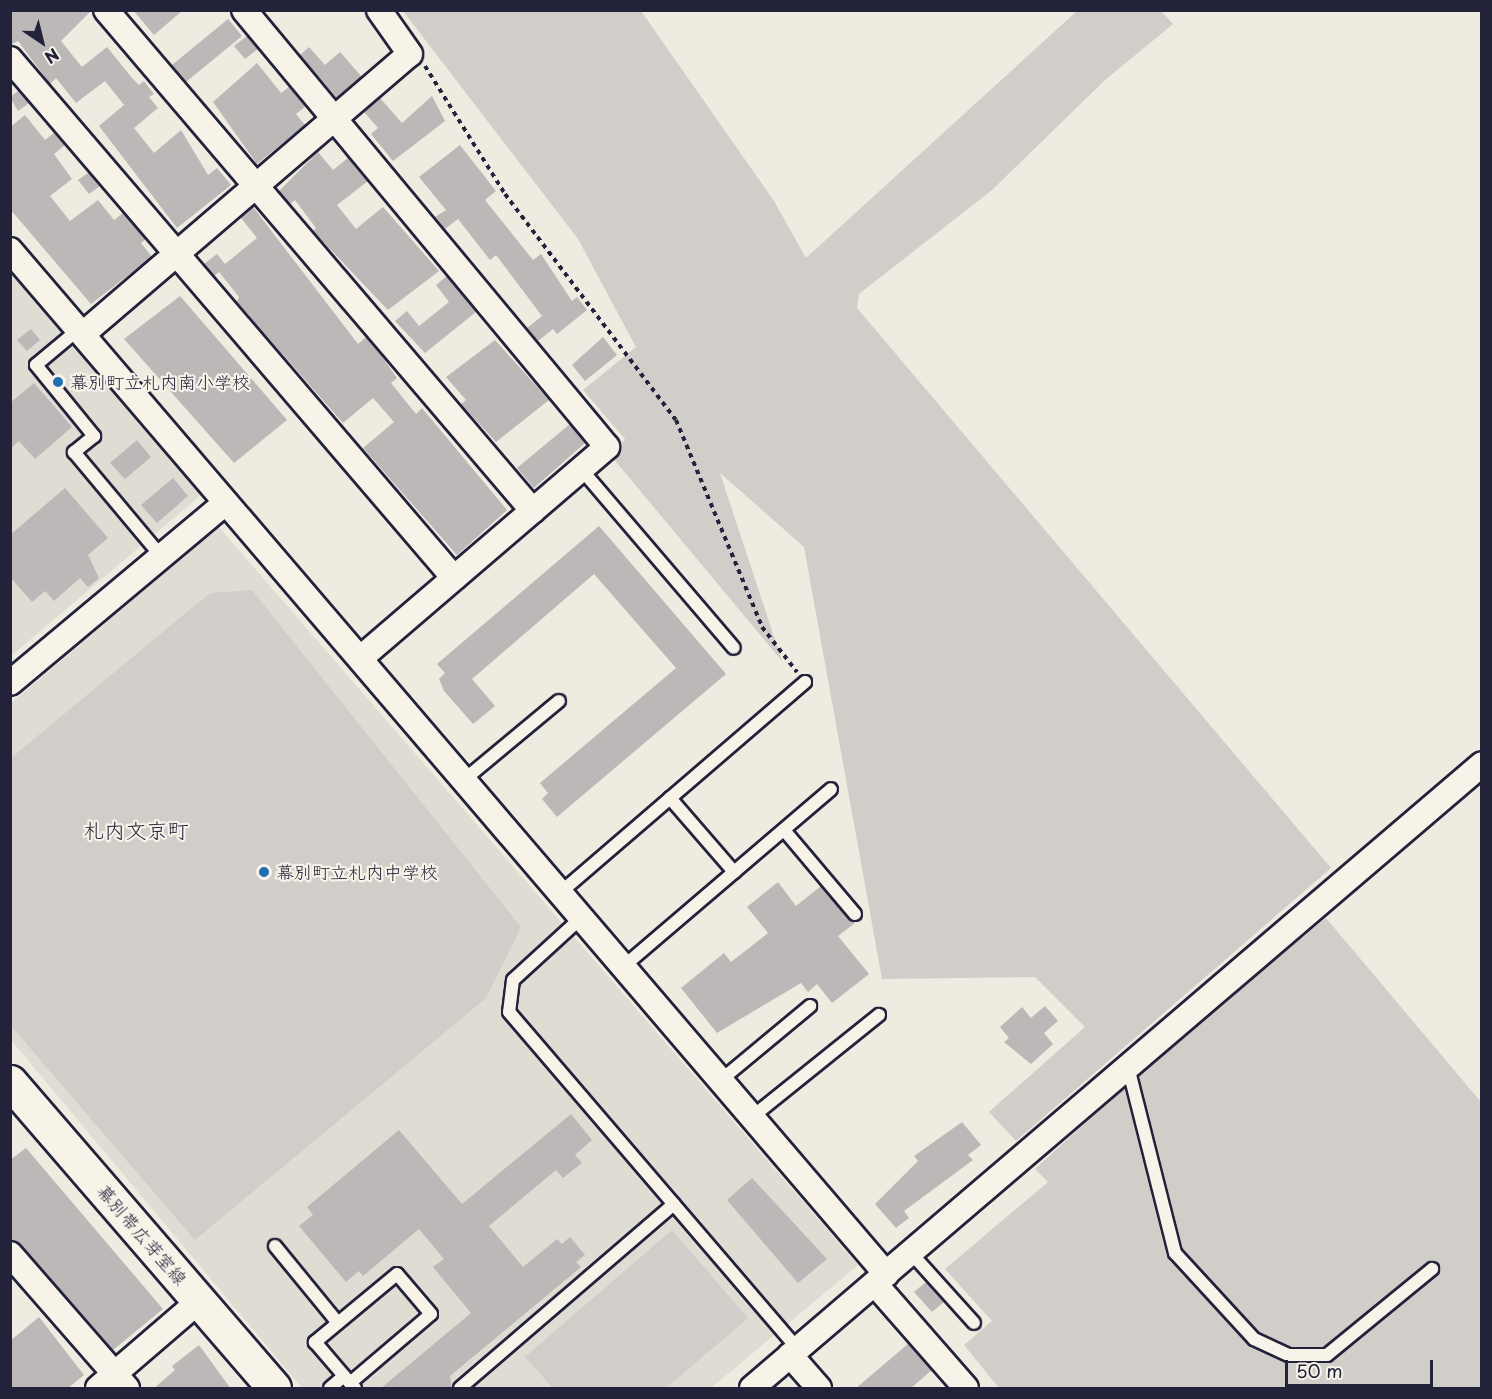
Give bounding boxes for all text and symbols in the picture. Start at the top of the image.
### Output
north arrow [12,12,72,72]
text: N [40,43,64,70]
place label: 幕別町立札内南小学校 [70,371,250,393]
marker: 幕別町立札内南小学校 [51,375,65,389]
district label: 札内文京町 [84,816,188,842]
place label: 幕別町立札内中学校 [276,861,438,883]
marker: 幕別町立札内中学校 [257,865,271,879]
street label: 幕別帯広芽室線 [93,1180,191,1290]
scale bar [1288,1348,1436,1386]
text: 50 m [1296,1357,1343,1384]

